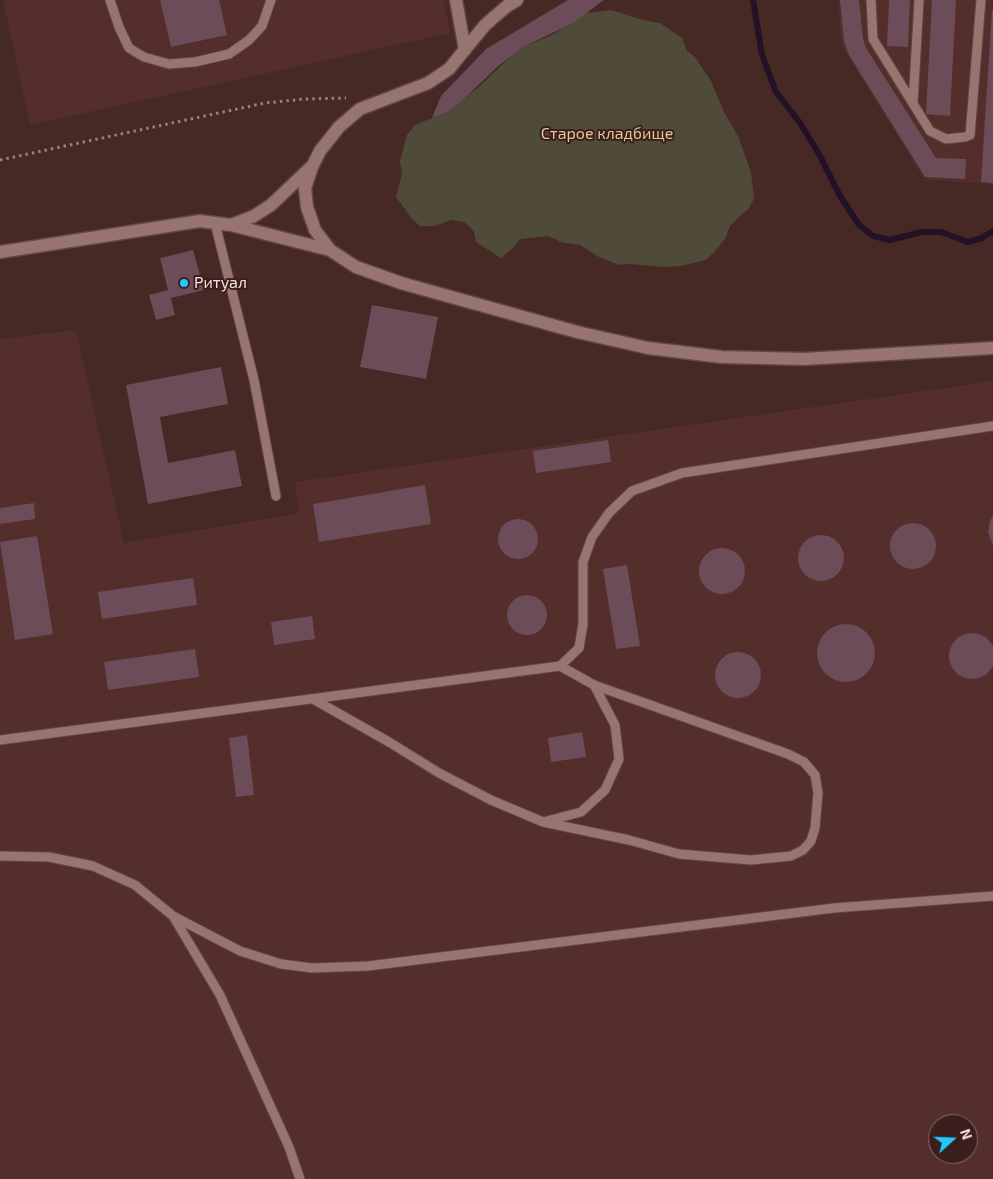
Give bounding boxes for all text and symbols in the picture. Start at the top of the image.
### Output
park label: Старое кладбище [541,124,673,144]
place label: Ритуал [194,273,247,293]
marker: Ритуал [178,277,190,289]
north arrow [928,1114,978,1164]
text: N [957,1126,976,1142]

